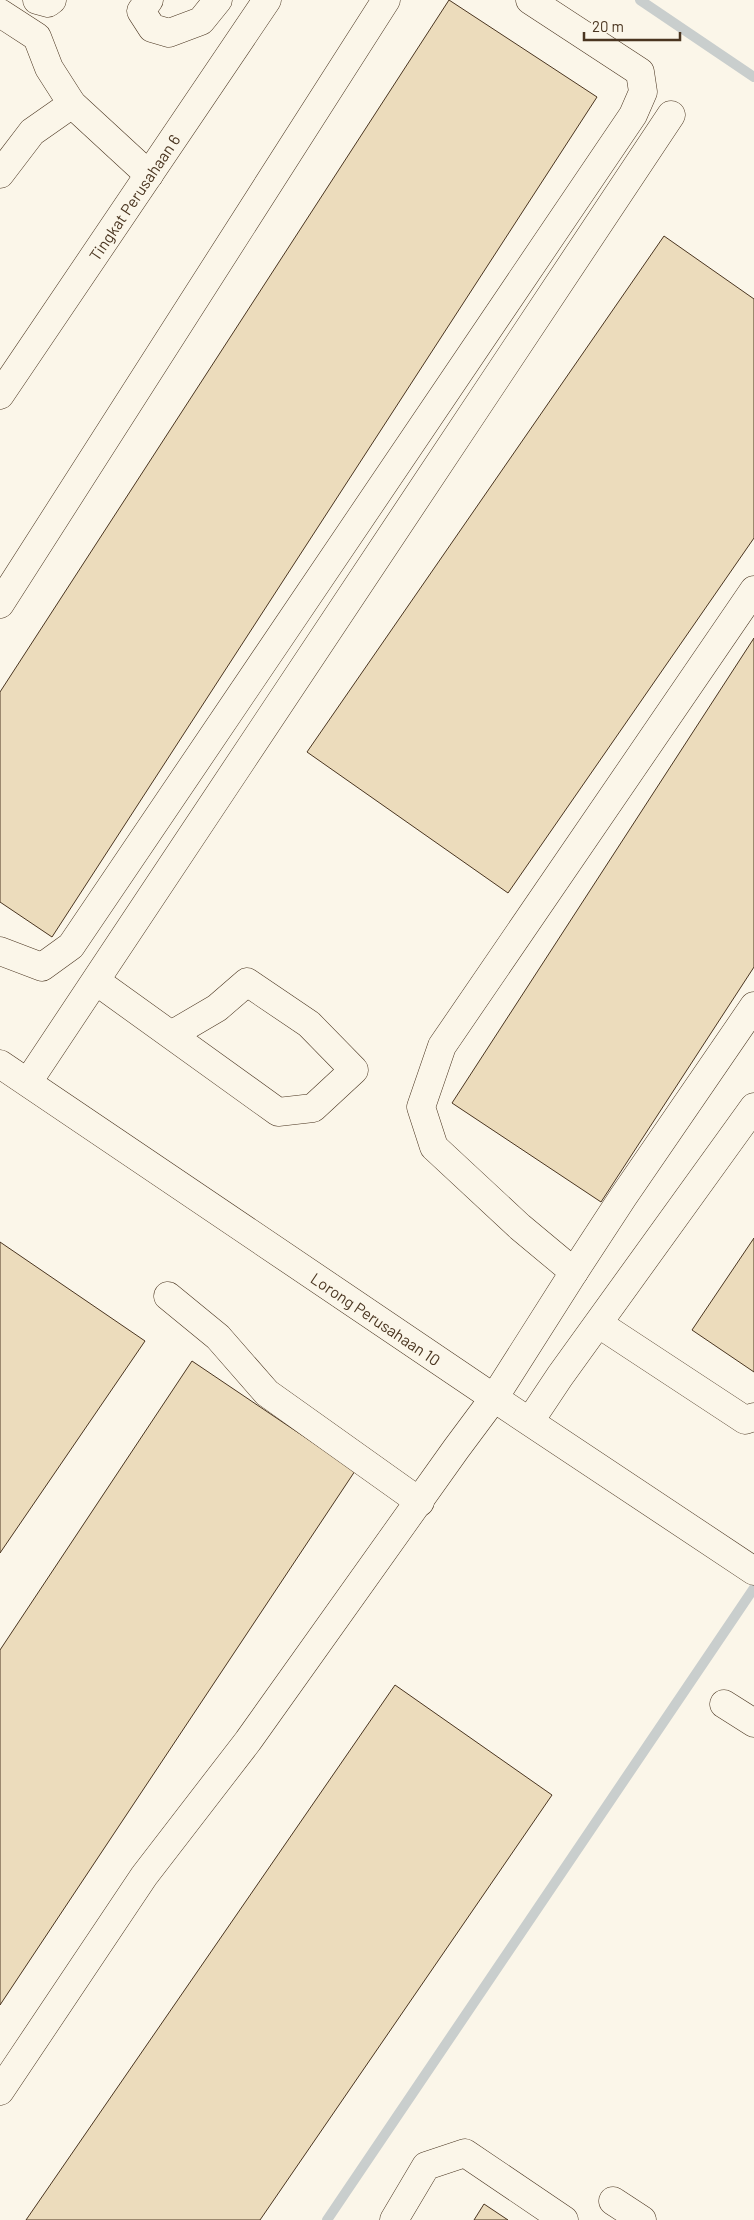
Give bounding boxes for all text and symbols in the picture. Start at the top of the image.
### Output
scale bar [584,10,680,42]
text: 20 m [592,17,624,35]
street label: Tingkat Perusahaan 6 [84,130,183,264]
street label: Lorong Perusahaan 10 [308,1268,444,1369]

